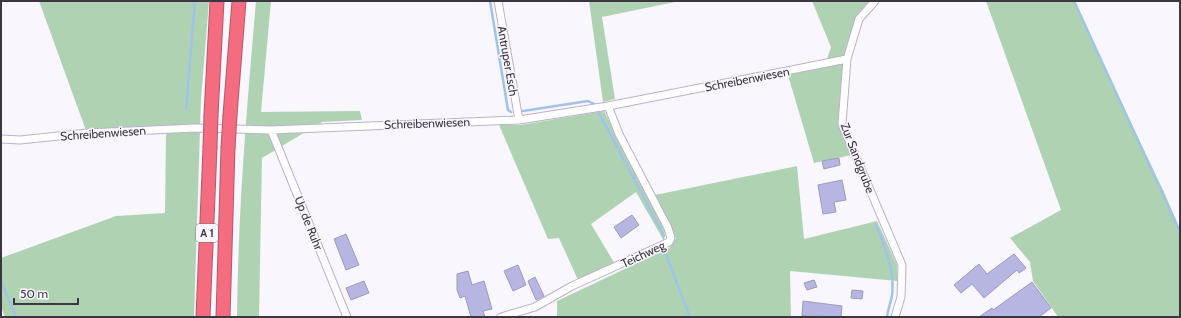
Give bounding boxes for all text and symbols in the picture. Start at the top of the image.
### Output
street label: Antruper Esch [494,25,522,97]
street label: Schreibenwiesen [703,63,791,95]
street label: Schreibenwiesen [384,114,470,132]
street label: Zur Sandgrube [838,121,878,195]
street label: Schreibenwiesen [60,123,147,143]
street label: Up de Ruhr [291,194,327,252]
road number: A 1 [196,224,218,242]
street label: Teichweg [619,237,668,271]
scale bar [14,280,78,306]
text: 50 m [20,286,48,301]

